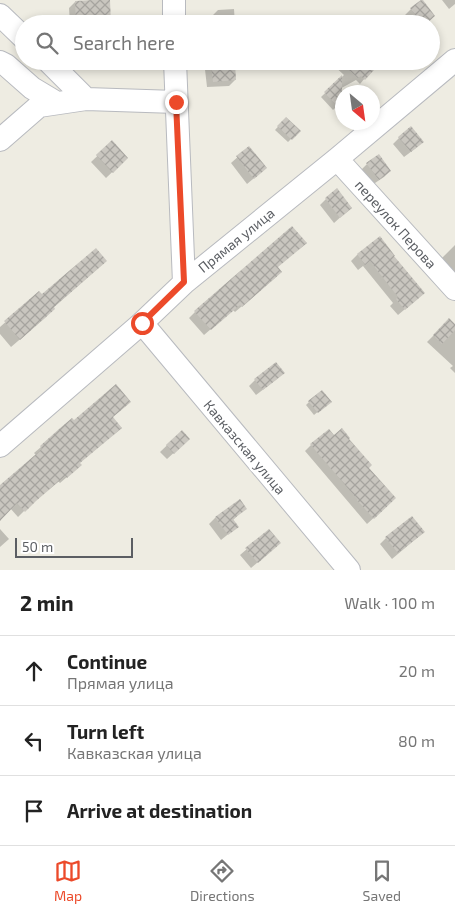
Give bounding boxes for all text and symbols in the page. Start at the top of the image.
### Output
search box [15,15,440,70]
icon: search [33,29,61,57]
text: Search here [73,31,175,54]
north arrow [335,85,380,130]
route end [165,91,188,114]
street label: переулок Перова [352,176,440,272]
street label: Прямая улица [194,204,278,276]
route start [131,312,154,335]
street label: Кавказская улица [201,396,289,498]
scale bar [15,535,132,558]
text: 50 m [22,538,53,555]
text: 2 min [20,590,74,615]
text: Walk · 100 m [344,593,435,612]
text: Continue [67,650,147,673]
icon: ahead [20,657,48,685]
text: 20 m [399,661,435,680]
text: Прямая улица [67,673,173,692]
text: Turn left [67,720,144,743]
icon: left [20,727,48,755]
text: 80 m [398,731,435,750]
text: Кавказская улица [67,743,202,762]
icon: arrive [20,797,48,825]
text: Arrive at destination [67,799,252,822]
tab: Map [54,857,82,904]
tab: Directions [190,857,255,904]
tab: Saved [363,857,401,904]

